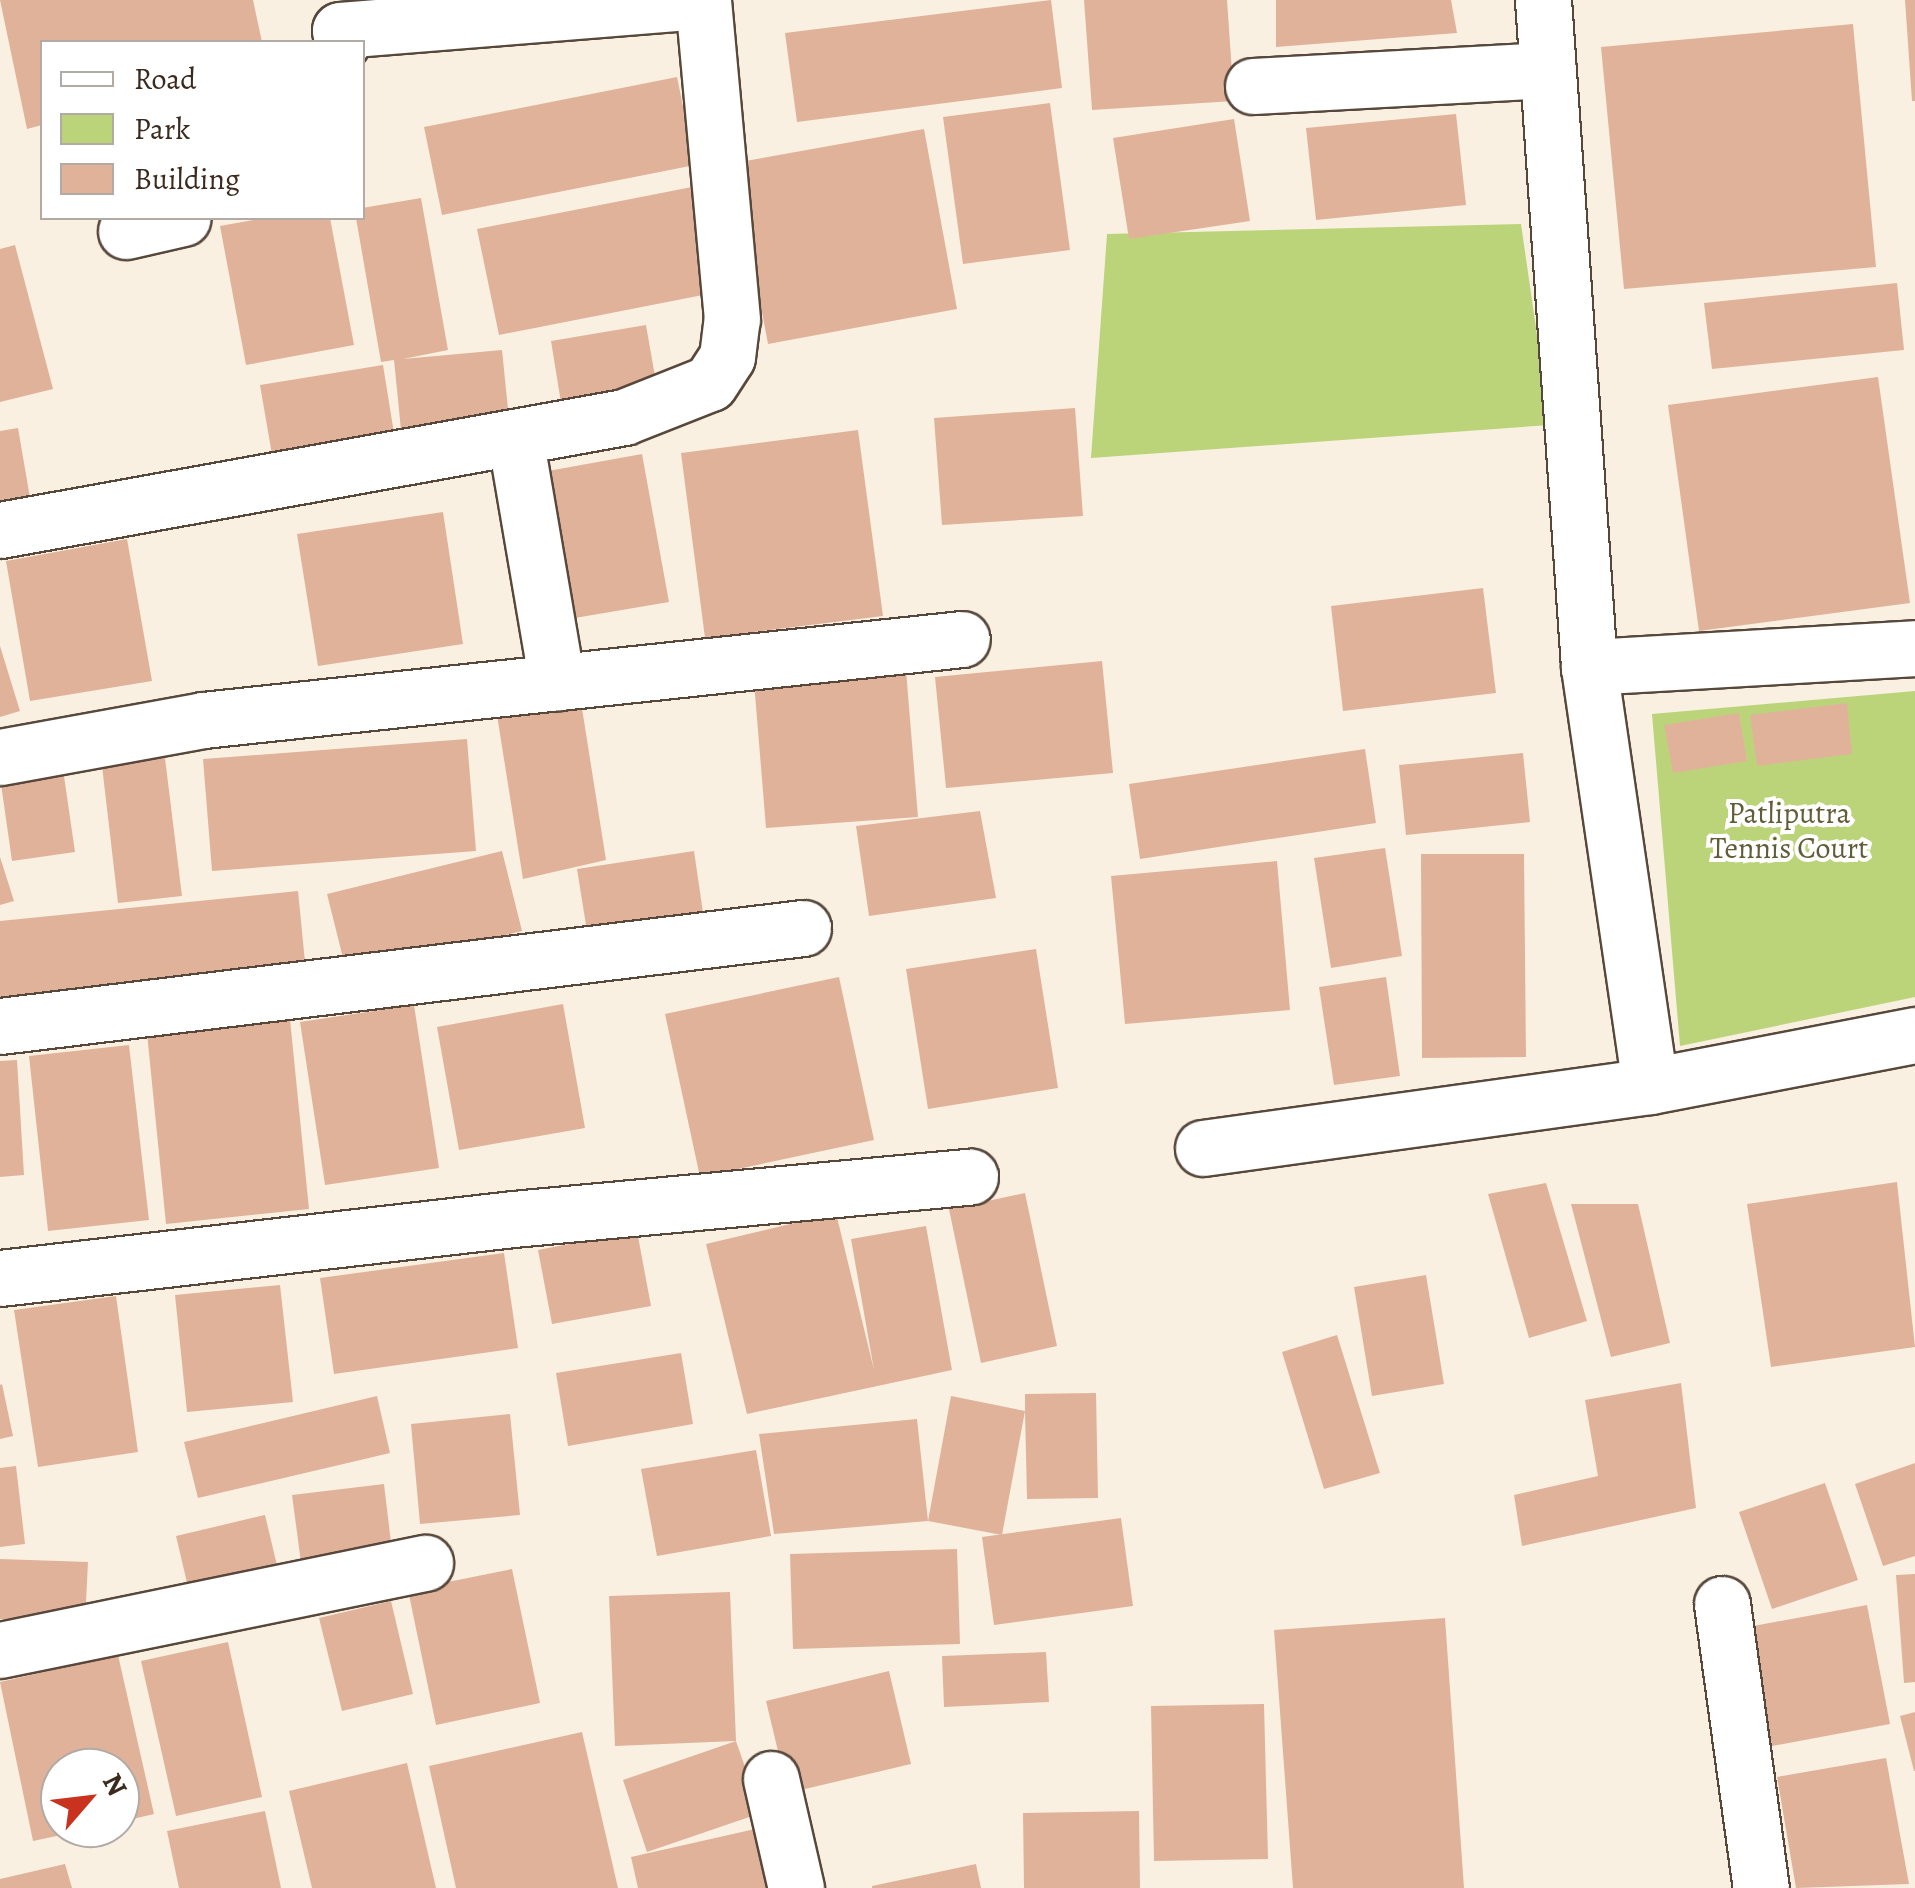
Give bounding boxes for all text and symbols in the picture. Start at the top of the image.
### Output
legend [40,40,365,220]
text: Road [134,59,196,99]
text: Park [134,109,190,149]
text: Building [134,159,240,199]
park label: Patliputra Tennis Court [1710,795,1868,866]
north arrow [40,1748,140,1848]
text: N [93,1767,136,1803]

